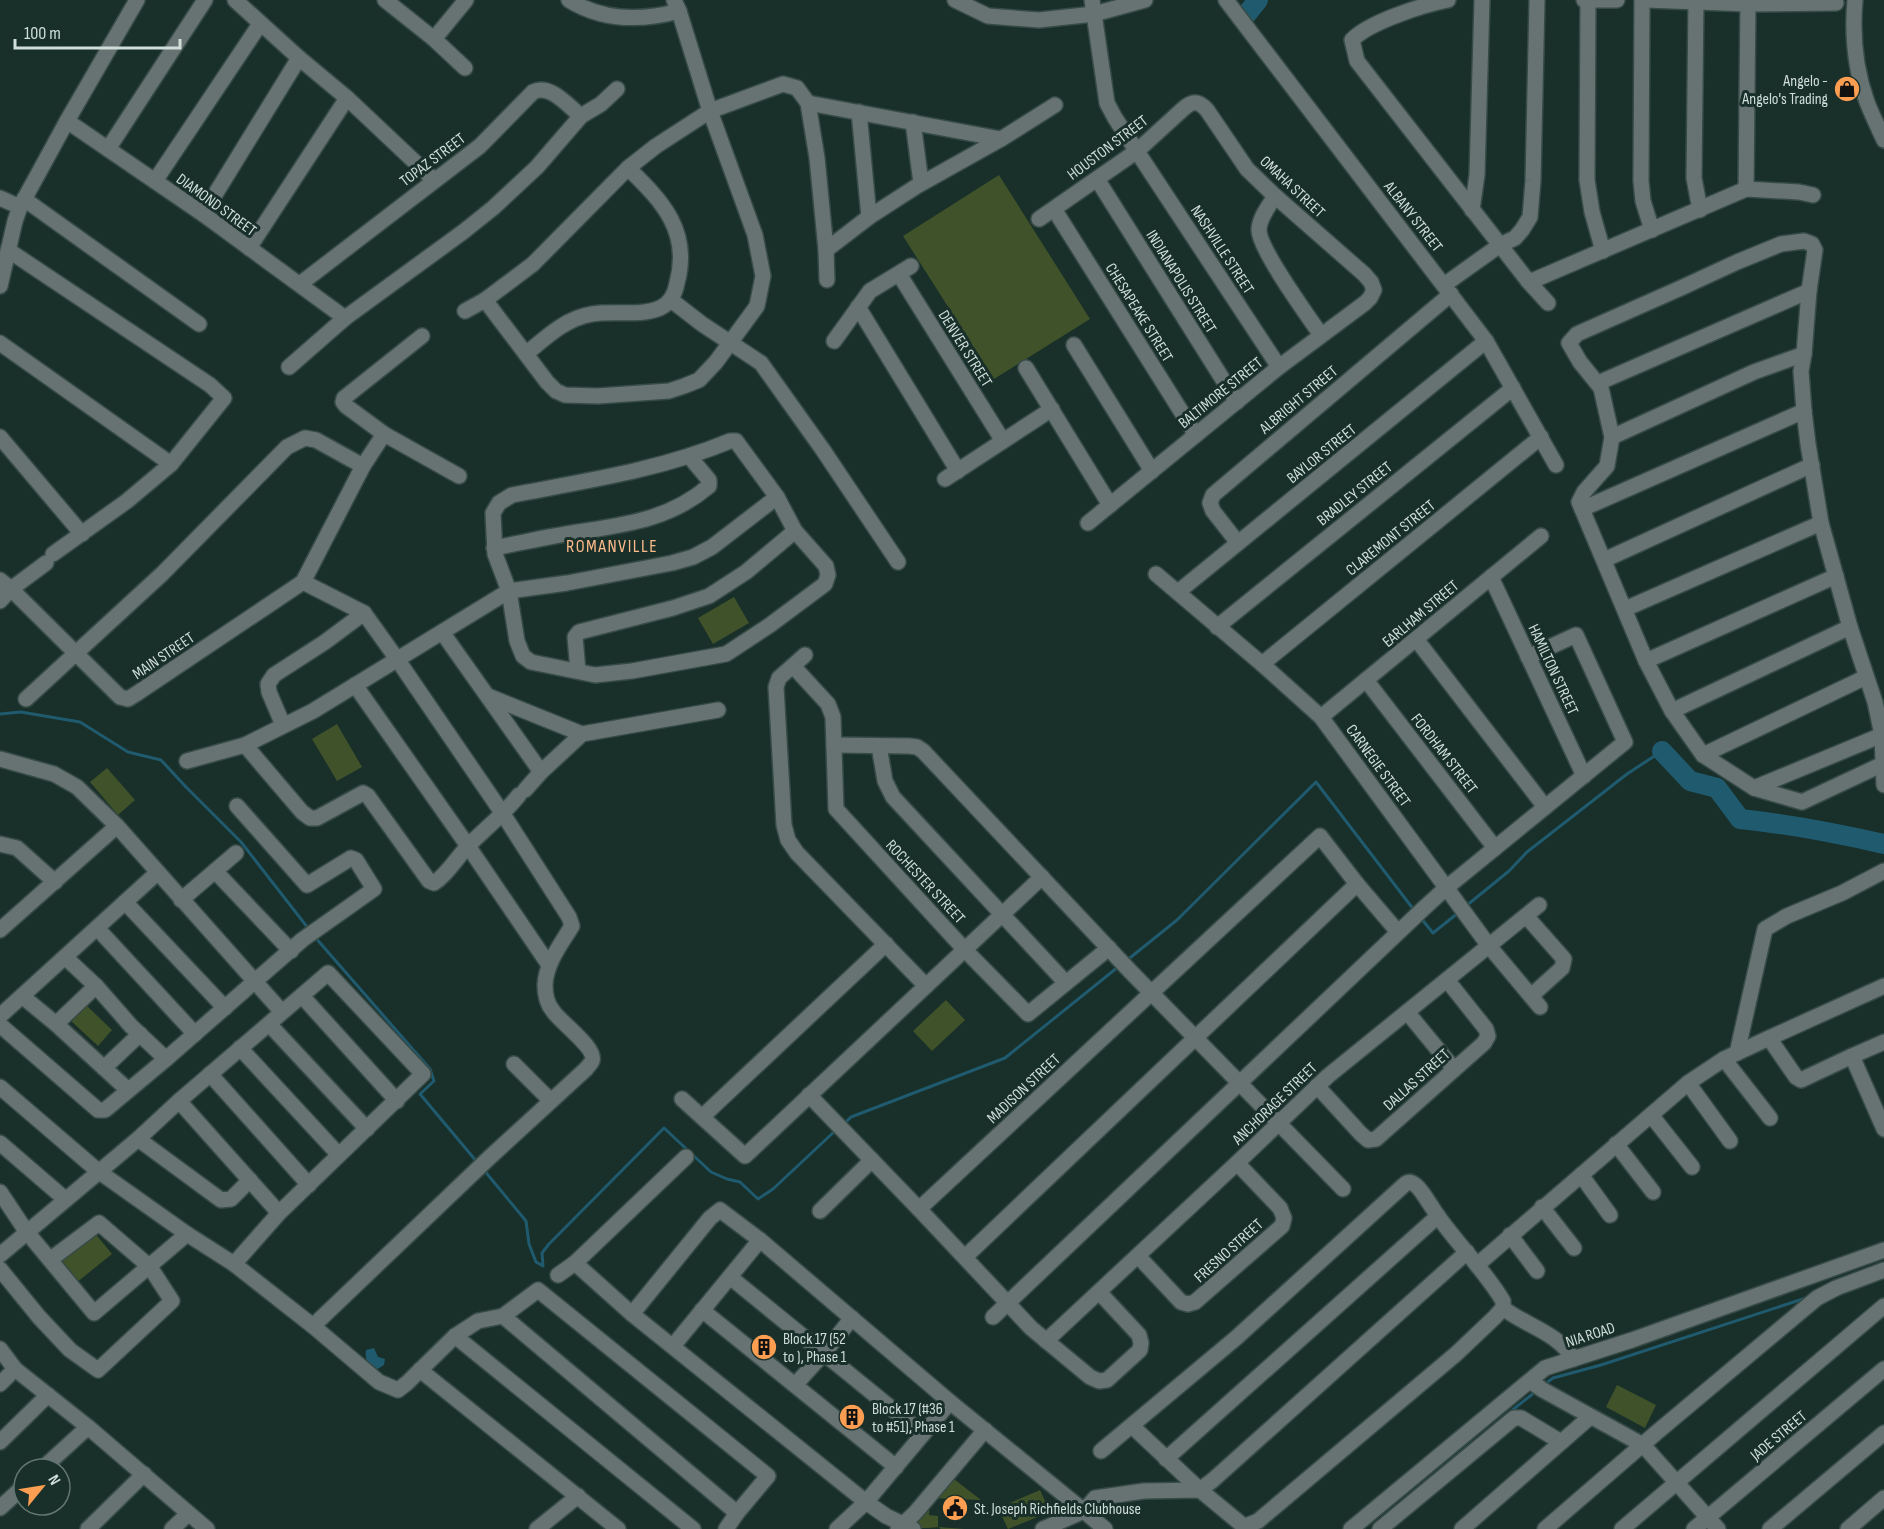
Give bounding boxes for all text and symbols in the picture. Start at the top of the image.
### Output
scale bar [15,12,180,50]
text: 100 m [24,23,61,44]
place label: Angelo - Angelo's Trading [1741,72,1828,109]
shop icon: Angelo - Angelo's Trading [1832,74,1862,104]
street label: HOUSTON STREET [1064,111,1152,185]
street label: TOPAZ STREET [396,129,470,191]
street label: OMAHA STREET [1255,152,1329,222]
street label: DIAMOND STREET [172,170,260,241]
street label: ALBANY STREET [1379,177,1447,256]
street label: NASHVILLE STREET [1186,202,1258,298]
street label: INDIANAPOLIS STREET [1141,227,1220,337]
street label: CHESAPEAKE STREET [1101,260,1177,366]
street label: DENVER STREET [934,307,996,391]
street label: BALTIMORE STREET [1175,353,1267,433]
street label: ALBRIGHT STREET [1255,362,1342,439]
street label: BAYLOR STREET [1283,420,1361,488]
street label: BRADLEY STREET [1314,458,1397,530]
street label: CLAREMONT STREET [1342,496,1440,580]
district label: ROMANVILLE [566,536,658,557]
street label: EARLHAM STREET [1379,576,1463,652]
street label: HAMILTON STREET [1523,621,1582,718]
street label: MAIN STREET [129,628,199,684]
street label: FORDHAM STREET [1407,710,1481,798]
street label: CARNEGIE STREET [1342,721,1414,811]
street label: ROCHESTER STREET [881,836,969,928]
street label: DALLAS STREET [1380,1045,1455,1115]
street label: MADISON STREET [983,1050,1065,1128]
street label: ANCHORAGE STREET [1228,1059,1322,1150]
street label: FRESNO STREET [1191,1215,1268,1287]
street label: NIA ROAD [1563,1319,1618,1352]
place label: Block 17 (52 to ), Phase 1 [783,1330,847,1367]
building icon: Block 17 (52 to ), Phase 1 [749,1332,779,1362]
place label: Block 17 (#36 to #51), Phase 1 [872,1400,955,1437]
building icon: Block 17 (#36 to #51), Phase 1 [837,1402,867,1432]
street label: JADE STREET [1746,1407,1811,1466]
north arrow [12,1457,72,1517]
text: N [43,1472,64,1489]
public building icon: St. Joseph Richfields Clubhouse [940,1493,970,1523]
place label: St. Joseph Richfields Clubhouse [974,1500,1141,1519]

